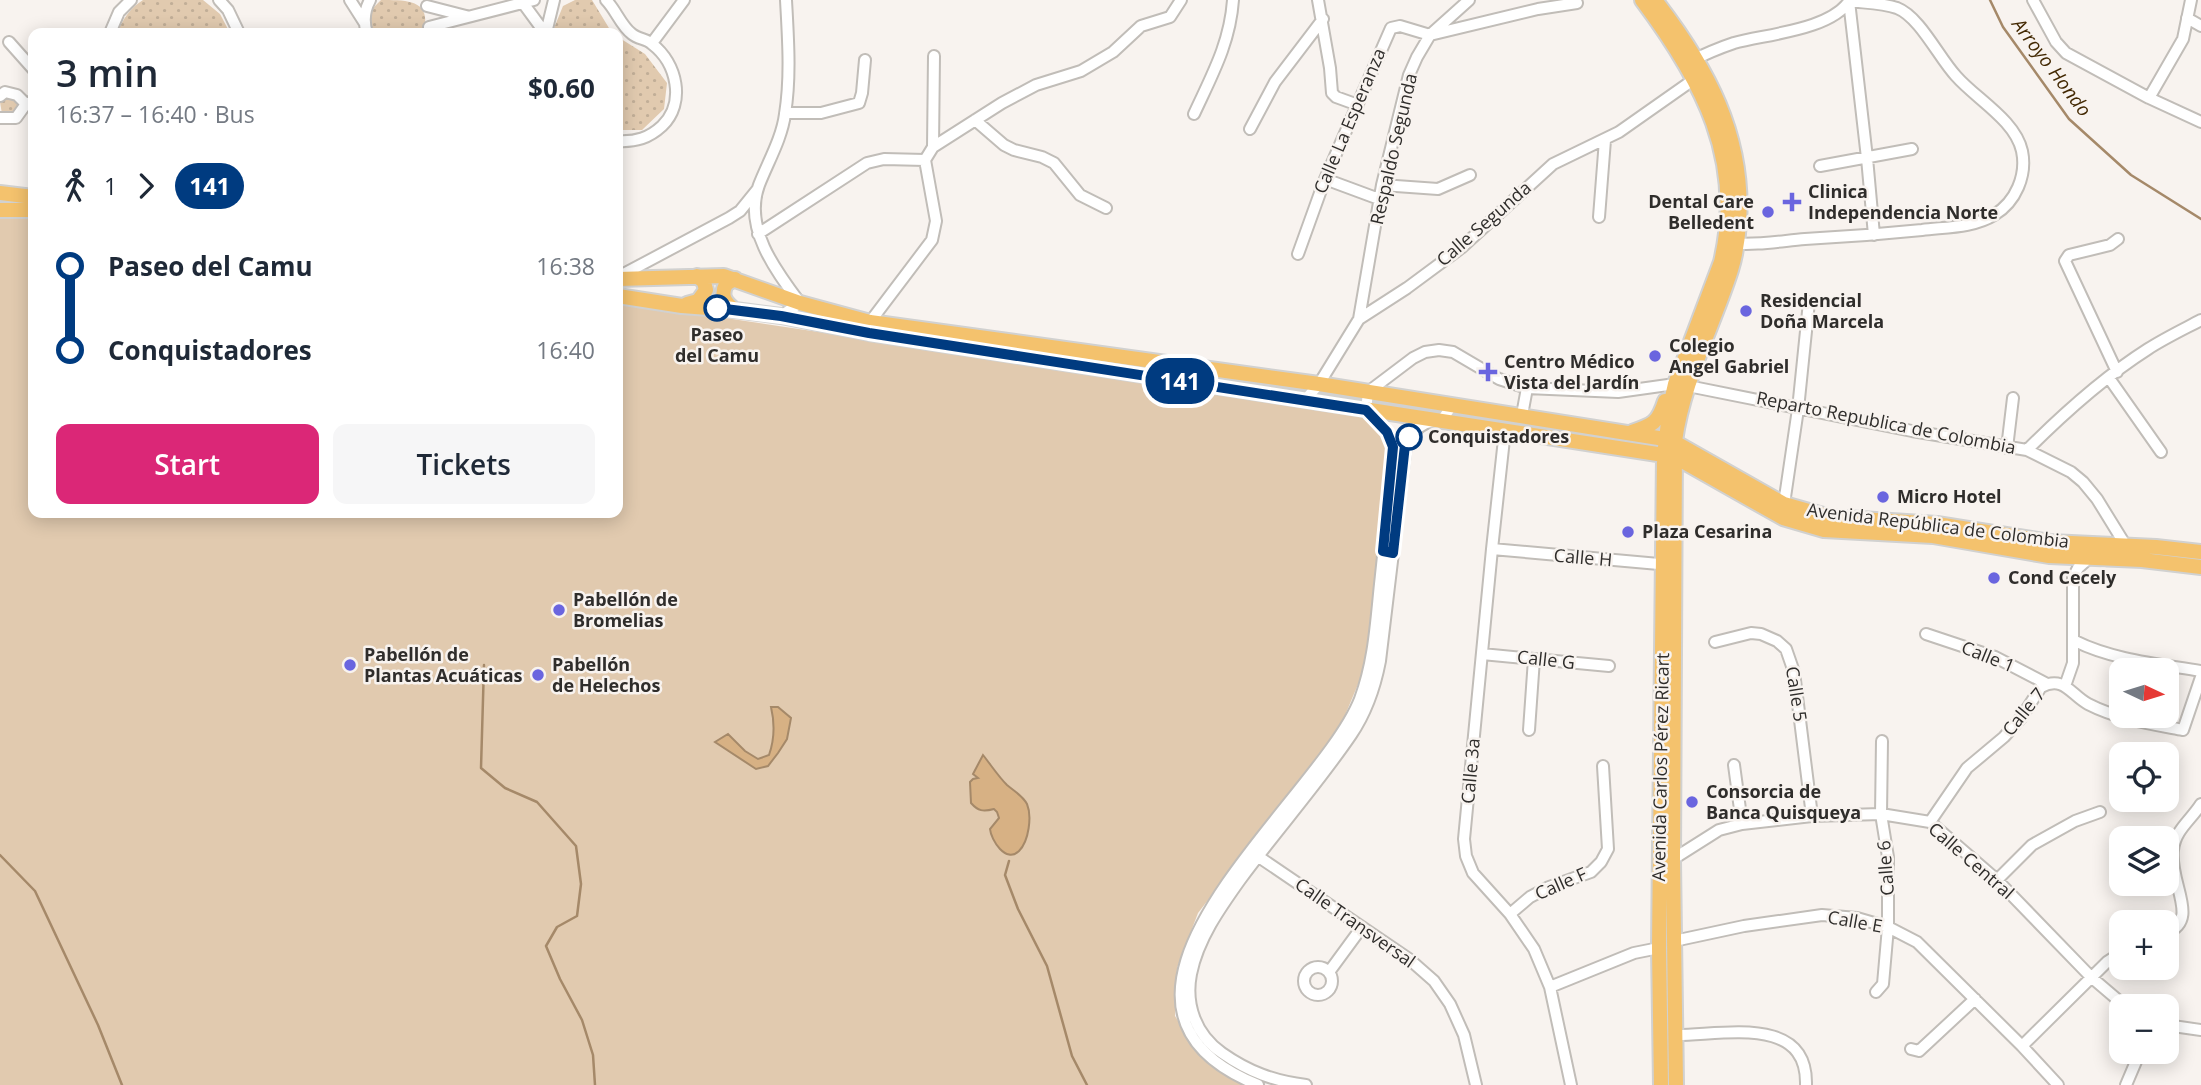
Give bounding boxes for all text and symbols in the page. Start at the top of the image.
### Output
water label: Arroyo Hondo [2005,11,2098,122]
street label: Calle La Esperanza [1308,44,1391,197]
text: 3 min [56,46,159,98]
text: $0.60 [528,70,595,106]
street label: Respaldo Segunda [1364,71,1422,227]
text: 16:37 – 16:40 · Bus [56,98,255,130]
icon: walk [56,167,94,205]
icon: forward [127,167,165,205]
text: 141 [189,169,230,202]
text: 1 [104,170,117,202]
street label: Calle Segunda [1431,175,1536,271]
place label: Clinica Independencia Norte [1808,179,1998,224]
place label: Dental Care Belledent [1648,189,1754,234]
marker: Clinica Independencia Norte [1782,192,1802,212]
marker: Dental Care Belledent [1760,204,1776,220]
text: Paseo del Camu [108,248,313,284]
text: 16:38 [536,250,595,282]
place label: Residencial Doña Marcela [1760,288,1884,333]
marker: Paseo del Camu [704,295,730,321]
marker: Residencial Doña Marcela [1738,303,1754,319]
place label: Paseo del Camu [675,322,759,367]
text: Conquistadores [108,332,312,368]
place label: Colegio Angel Gabriel [1669,333,1789,378]
text: 16:40 [536,334,595,366]
marker: Colegio Angel Gabriel [1647,348,1663,364]
place label: Centro Médico Vista del Jardín [1504,349,1639,394]
line badge: 141 [1140,358,1220,404]
marker: Centro Médico Vista del Jardín [1478,362,1498,382]
text: 141 [1159,364,1201,397]
street label: Reparto Republica de Colombia [1754,385,2018,459]
button: Start [56,424,319,504]
button: Tickets [333,424,595,504]
marker: Conquistadores [1396,424,1422,450]
place label: Conquistadores [1428,424,1569,448]
place label: Micro Hotel [1897,484,2002,508]
marker: Micro Hotel [1875,489,1891,505]
street label: Avenida República de Colombia [1806,497,2071,553]
place label: Plaza Cesarina [1642,519,1772,543]
marker: Plaza Cesarina [1620,524,1636,540]
street label: Calle H [1553,543,1613,572]
place label: Cond Cecely [2008,565,2117,589]
marker: Cond Cecely [1986,570,2002,586]
place label: Pabellón de Bromelias [573,587,678,632]
marker: Pabellón de Bromelias [551,602,567,618]
street label: Calle 1 [1958,635,2019,678]
place label: Pabellón de Plantas Acuáticas [364,642,523,687]
street label: Calle G [1516,644,1576,674]
place label: Pabellón de Helechos [552,652,660,697]
street label: Avenida Carlos Pérez Ricart [1646,652,1674,881]
marker: Pabellón de Plantas Acuáticas [342,657,358,673]
north arrow [2109,658,2179,728]
map controls [2109,658,2179,1064]
street label: Calle 5 [1781,665,1813,723]
marker: Pabellón de Helechos [530,667,546,683]
street label: Calle 7 [1996,682,2050,740]
street label: Calle 3a [1455,737,1485,805]
button: locate [2109,742,2179,812]
place label: Consorcia de Banca Quisqueya [1706,779,1861,824]
marker: Consorcia de Banca Quisqueya [1684,794,1700,810]
street label: Calle Central [1924,816,2020,904]
button: layers [2109,826,2179,896]
street label: Calle 6 [1871,840,1899,897]
street label: Calle F [1531,861,1590,905]
street label: Calle Transversal [1291,872,1420,973]
street label: Calle E [1826,904,1884,938]
button: + [2109,910,2179,980]
button: − [2109,994,2179,1064]

